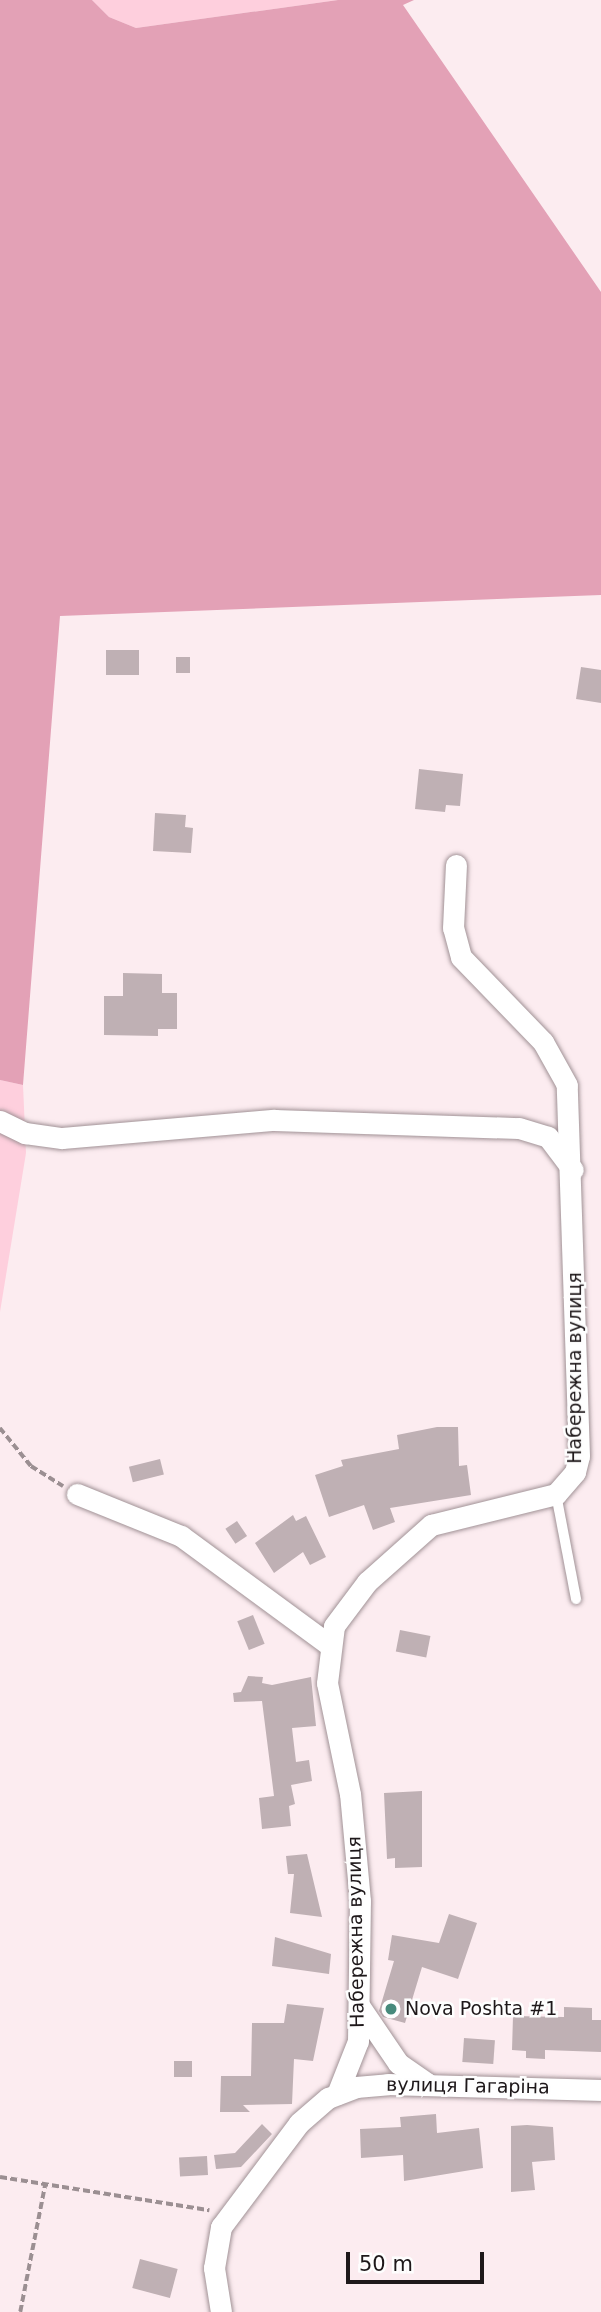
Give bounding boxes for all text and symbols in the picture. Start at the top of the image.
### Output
street label: Набережна вулиця [564,1272,586,1464]
street label: Набережна вулиця [343,1836,369,2028]
place label: Nova Poshta #1 [405,1998,557,2020]
marker: Nova Poshta #1 [383,2001,399,2017]
street label: вулиця Гагаріна [386,2073,550,2099]
scale bar [349,2238,487,2282]
text: 50 m [359,2252,413,2276]

